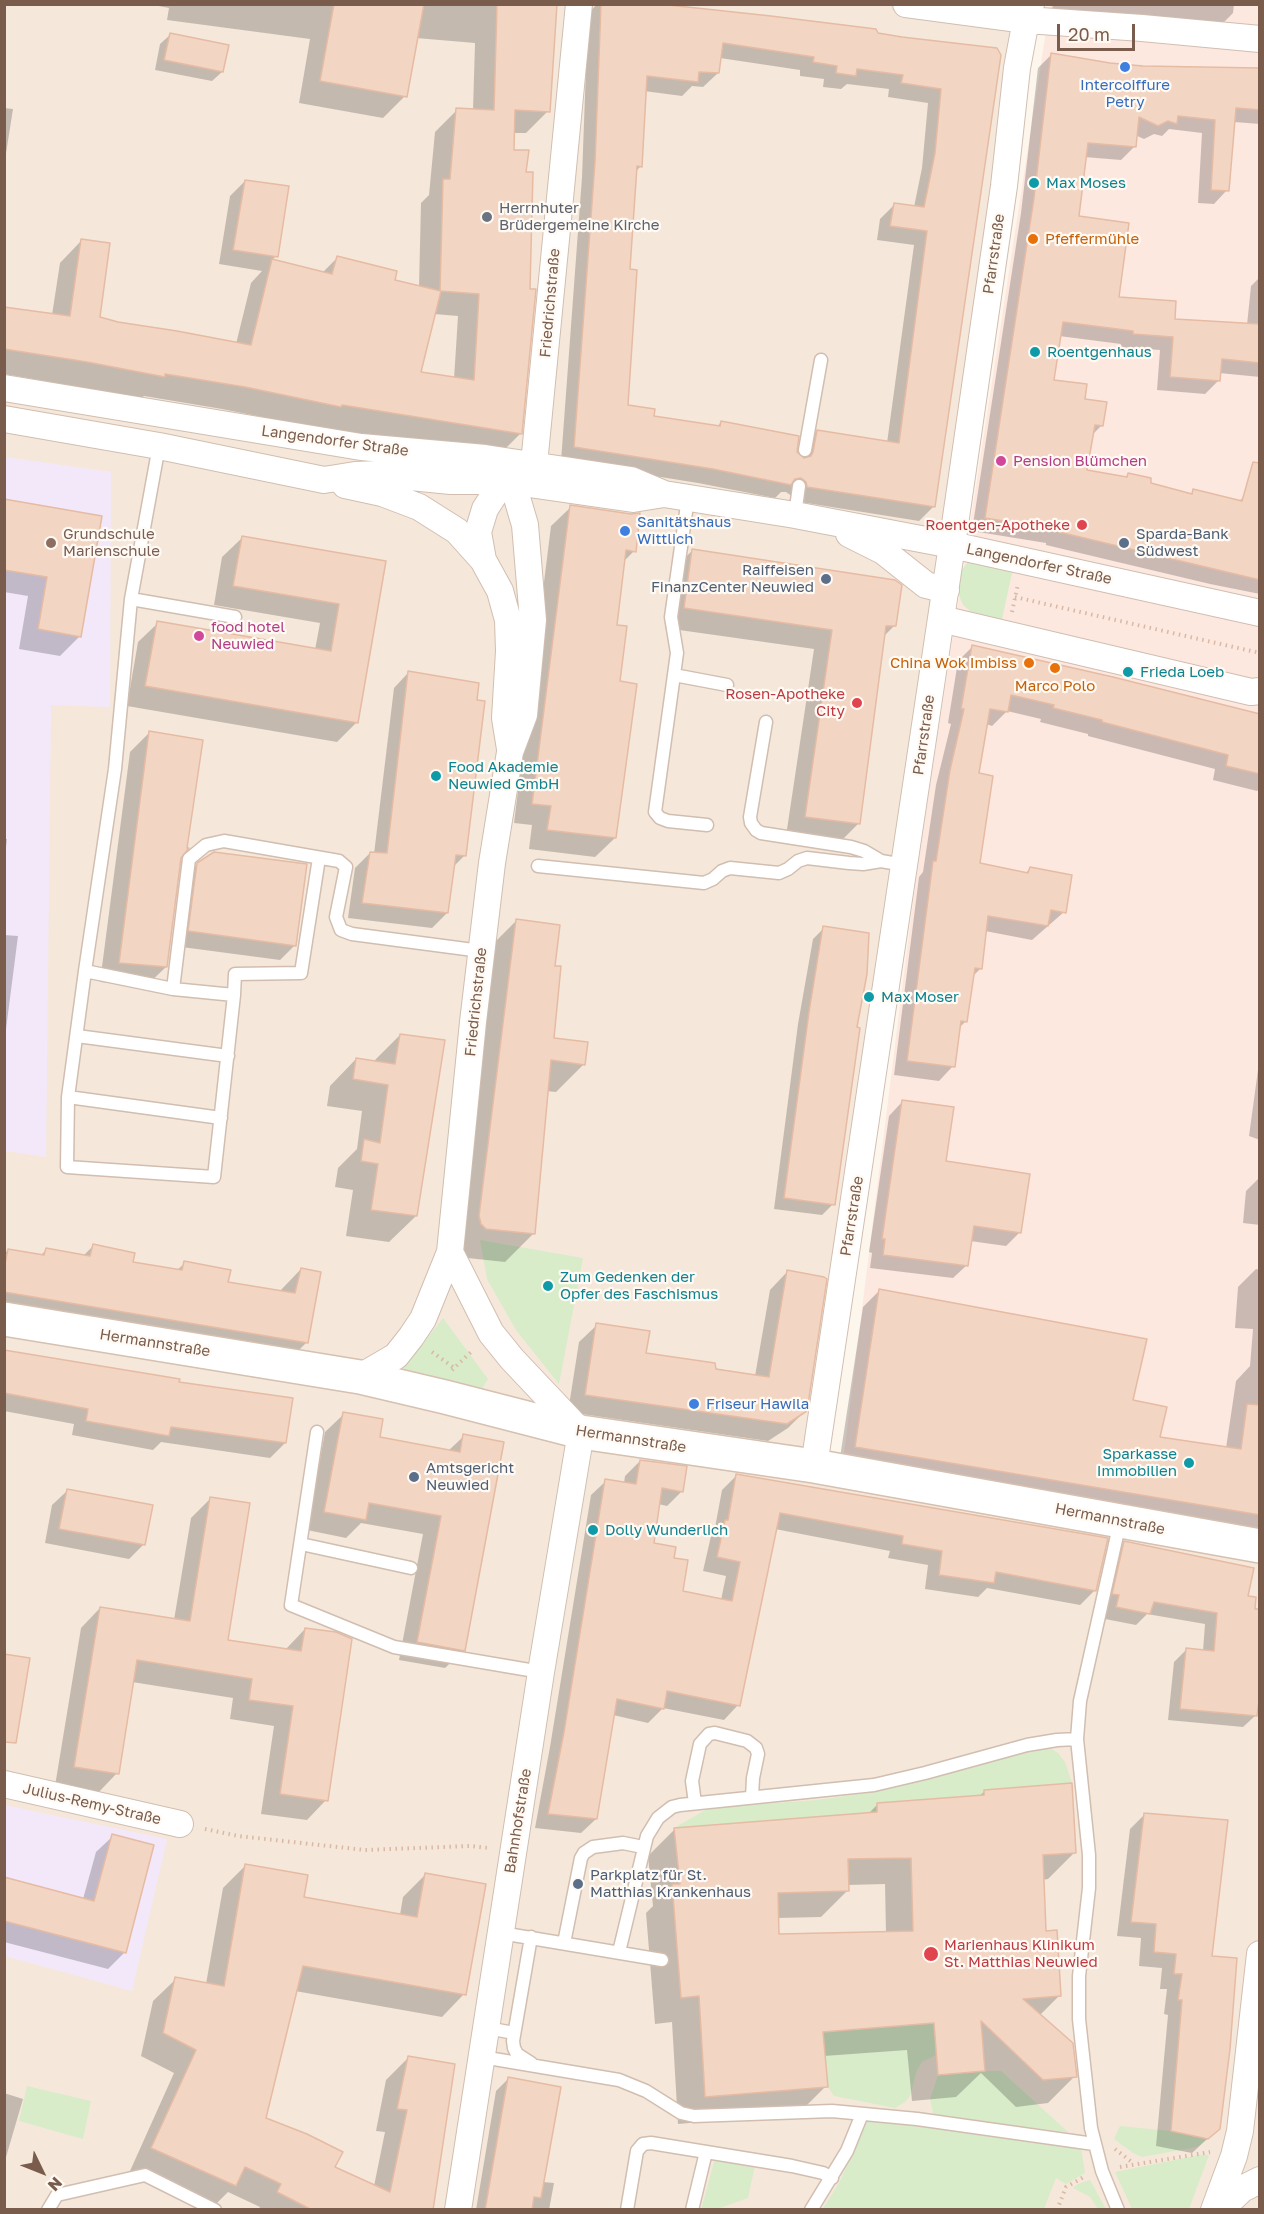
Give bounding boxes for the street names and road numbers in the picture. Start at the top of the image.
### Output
street label: Pfarrstraße [979,213,1009,295]
street label: Friedrichstraße [536,248,564,358]
street label: Langendorfer Straße [260,422,410,460]
street label: Langendorfer Straße [965,540,1113,588]
street label: Pfarrstraße [909,694,939,776]
street label: Friedrichstraße [461,947,491,1057]
street label: Pfarrstraße [837,1175,867,1257]
street label: Hermannstraße [98,1325,212,1361]
street label: Hermannstraße [574,1421,688,1457]
street label: Hermannstraße [1053,1500,1167,1538]
street label: Bahnhofstraße [501,1767,535,1875]
street label: Julius-Remy-Straße [21,1779,163,1829]

